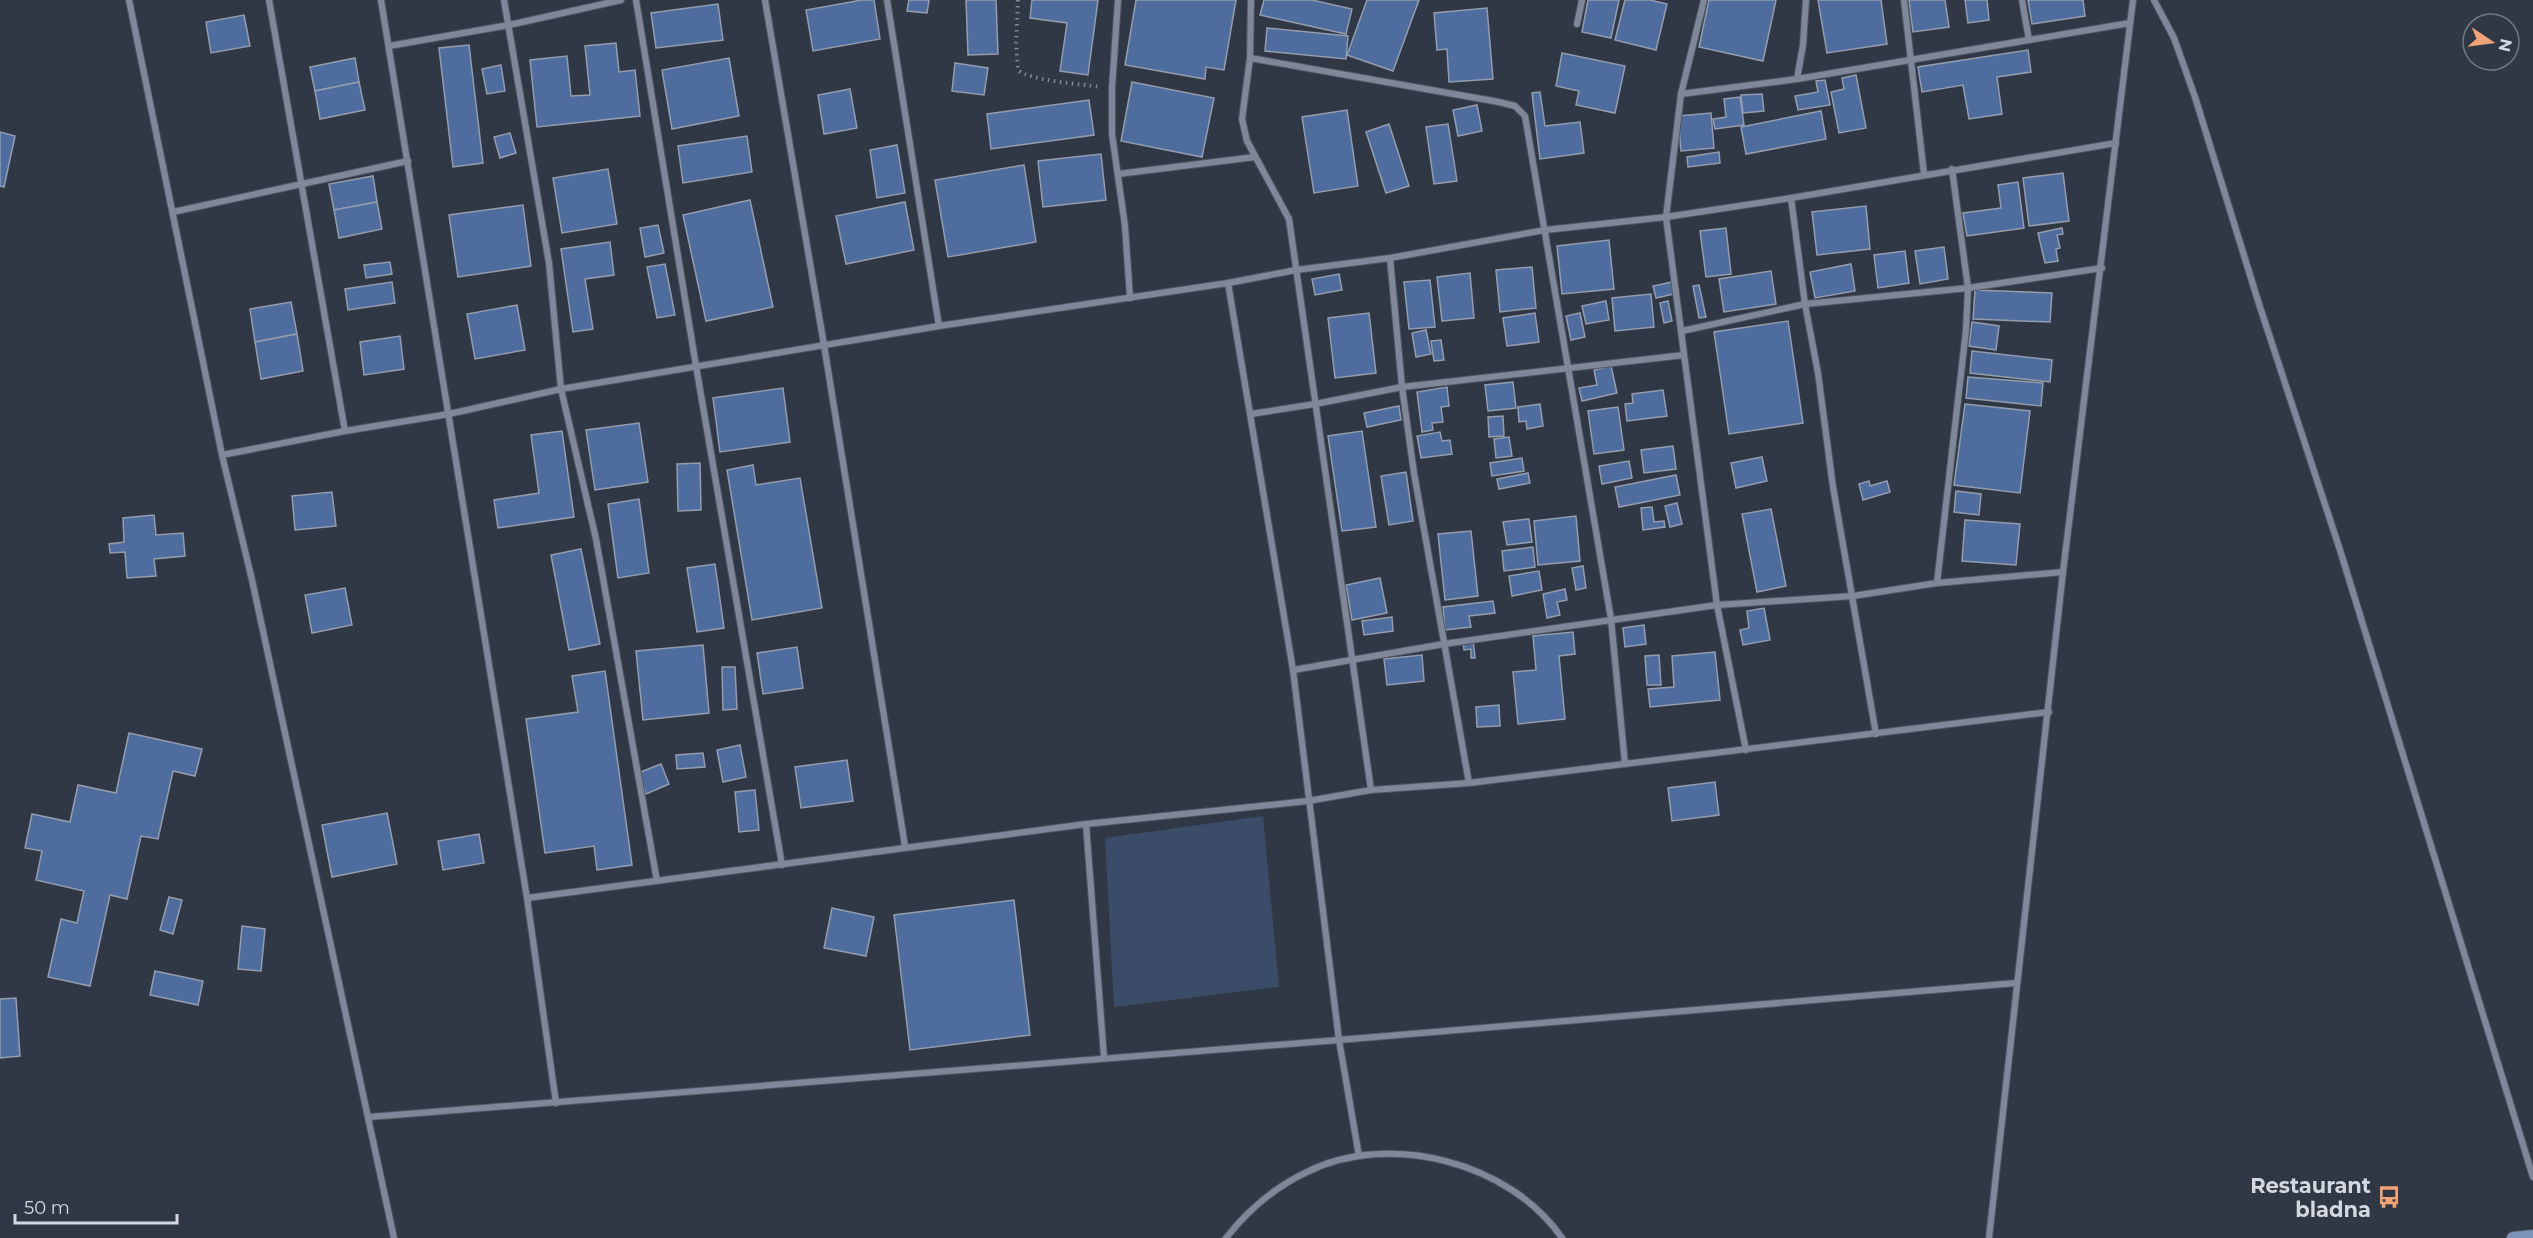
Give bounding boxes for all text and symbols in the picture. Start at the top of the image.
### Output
north arrow [2461,12,2521,72]
text: N [2494,37,2516,54]
place label: Restaurant bladna [2250,1173,2371,1222]
bus stop icon: Restaurant bladna [2376,1184,2402,1210]
scale bar [15,1187,177,1225]
text: 50 m [24,1197,70,1219]

